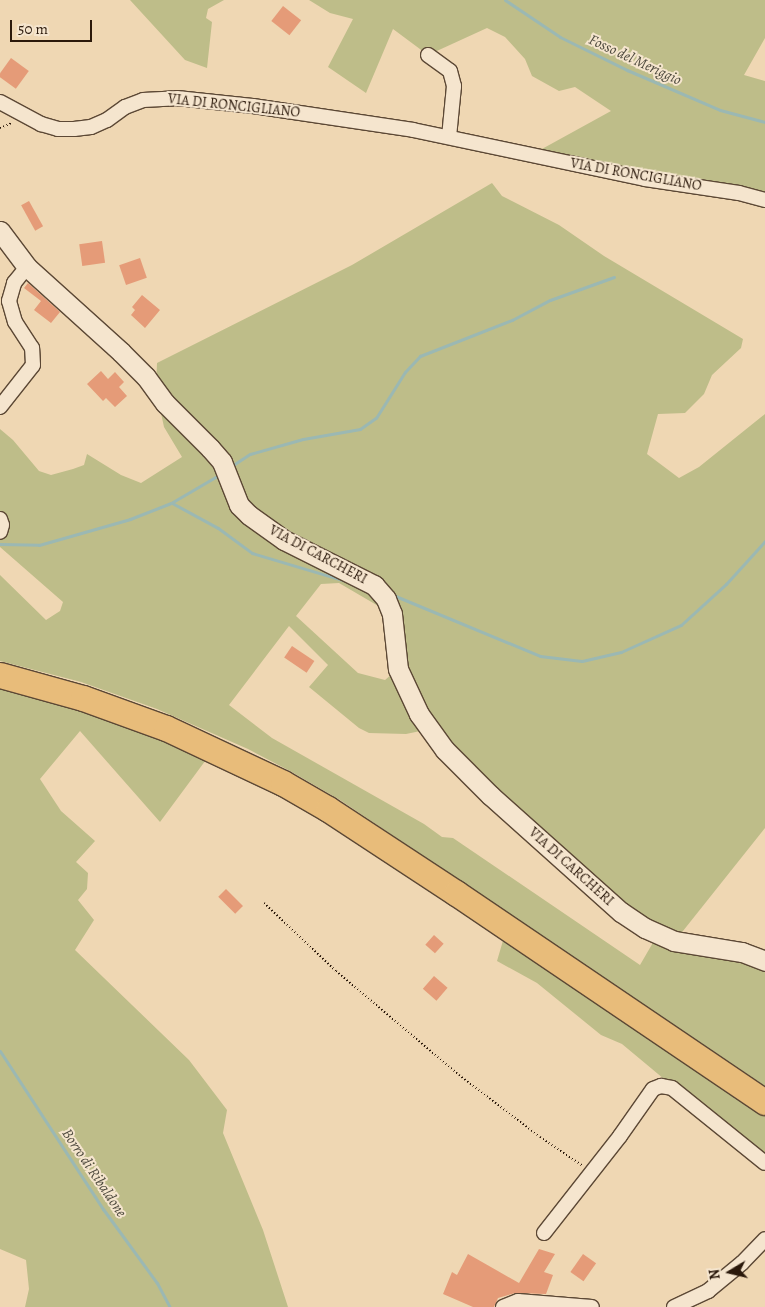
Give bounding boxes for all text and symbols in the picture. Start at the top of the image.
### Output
scale bar [12,10,95,42]
text: 50 m [18,19,48,39]
water label: Fosso del Meriggio [586,31,684,89]
street label: VIA DI RONCIGLIANO [167,91,301,121]
street label: VIA DI RONCIGLIANO [569,155,703,195]
street label: VIA DI CARCHERI [266,522,370,588]
street label: VIA DI CARCHERI [525,824,617,910]
water label: Borro di Ribaldone [58,1125,130,1221]
north arrow [705,1247,755,1297]
text: N [705,1268,725,1281]

